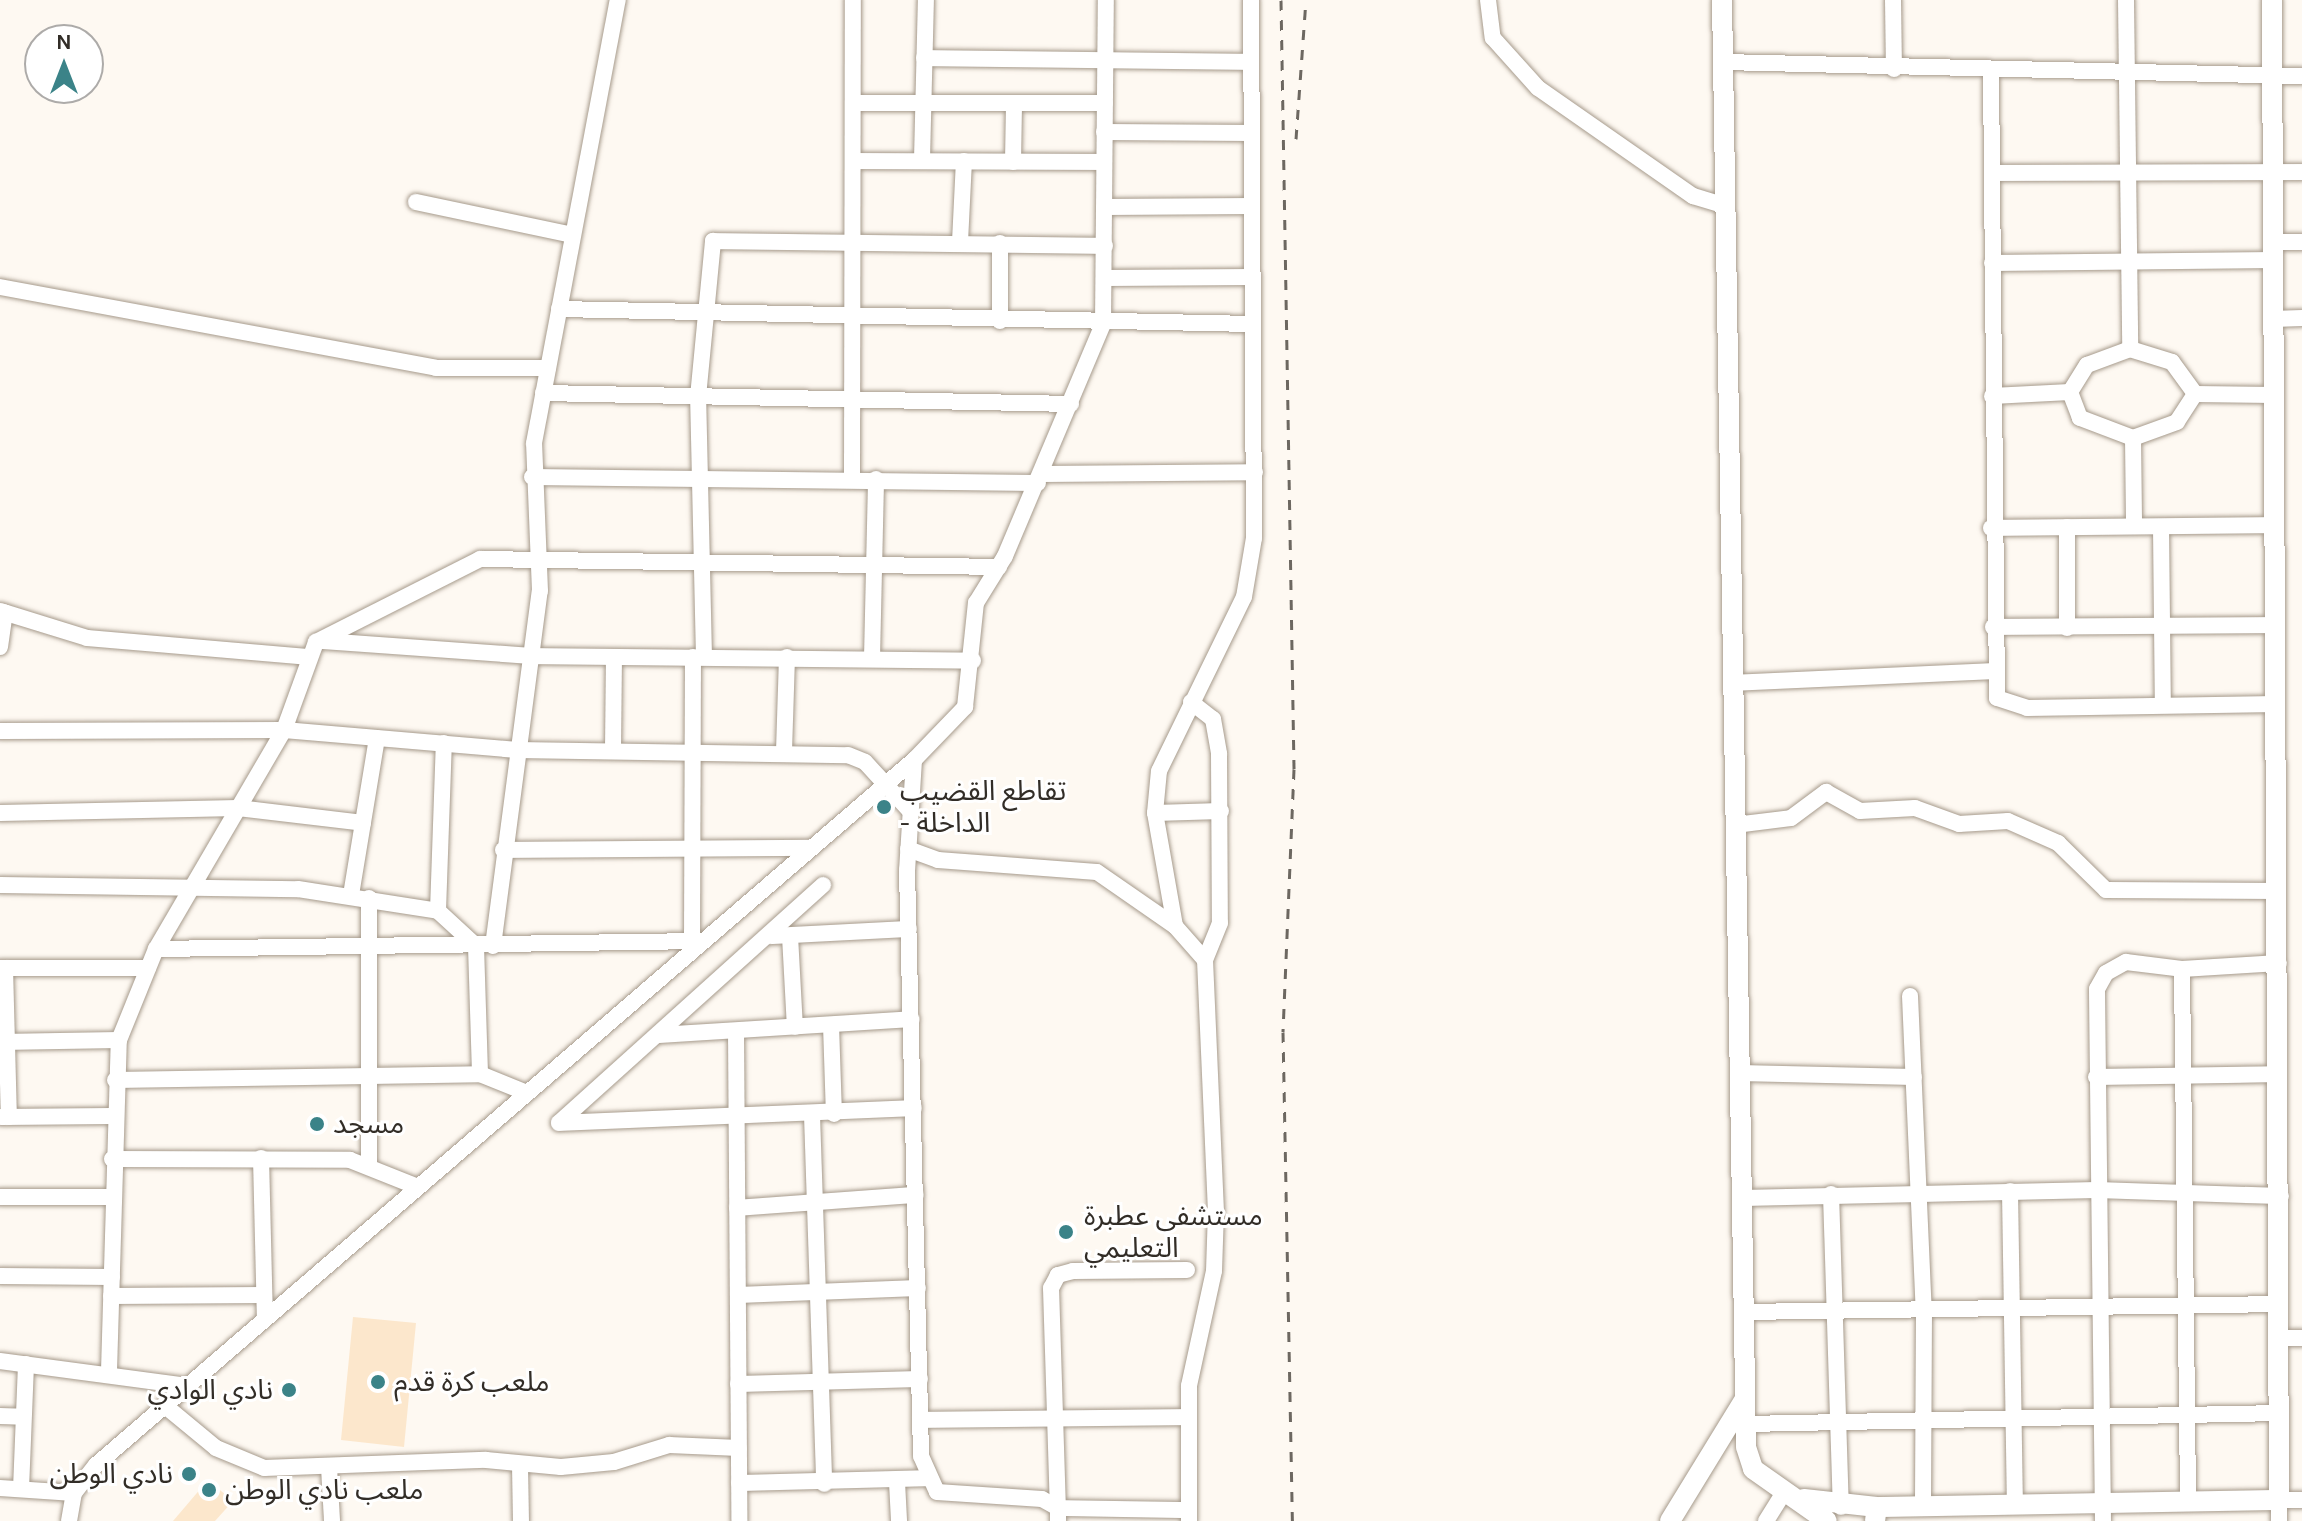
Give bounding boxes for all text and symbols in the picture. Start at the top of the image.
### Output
north arrow [24,24,104,104]
text: N [56,29,72,55]
place label: تقاطع القضيب - الداخلة [900,774,1066,840]
marker: تقاطع القضيب - الداخلة [875,798,893,816]
place label: مسجد [333,1107,404,1141]
marker: مسجد [308,1115,326,1133]
place label: مستشفى عطبرة التعليمي [1084,1199,1263,1265]
marker: مستشفى عطبرة التعليمي [1055,1221,1077,1243]
place label: ملعب كرة قدم [394,1365,549,1399]
place label: نادي الوادي [148,1373,273,1407]
marker: ملعب كرة قدم [369,1373,387,1391]
marker: نادي الوادي [280,1381,298,1399]
place label: نادي الوطن [49,1457,173,1491]
marker: نادي الوطن [180,1465,198,1483]
place label: ملعب نادي الوطن [225,1473,423,1507]
marker: ملعب نادي الوطن [200,1481,218,1499]

